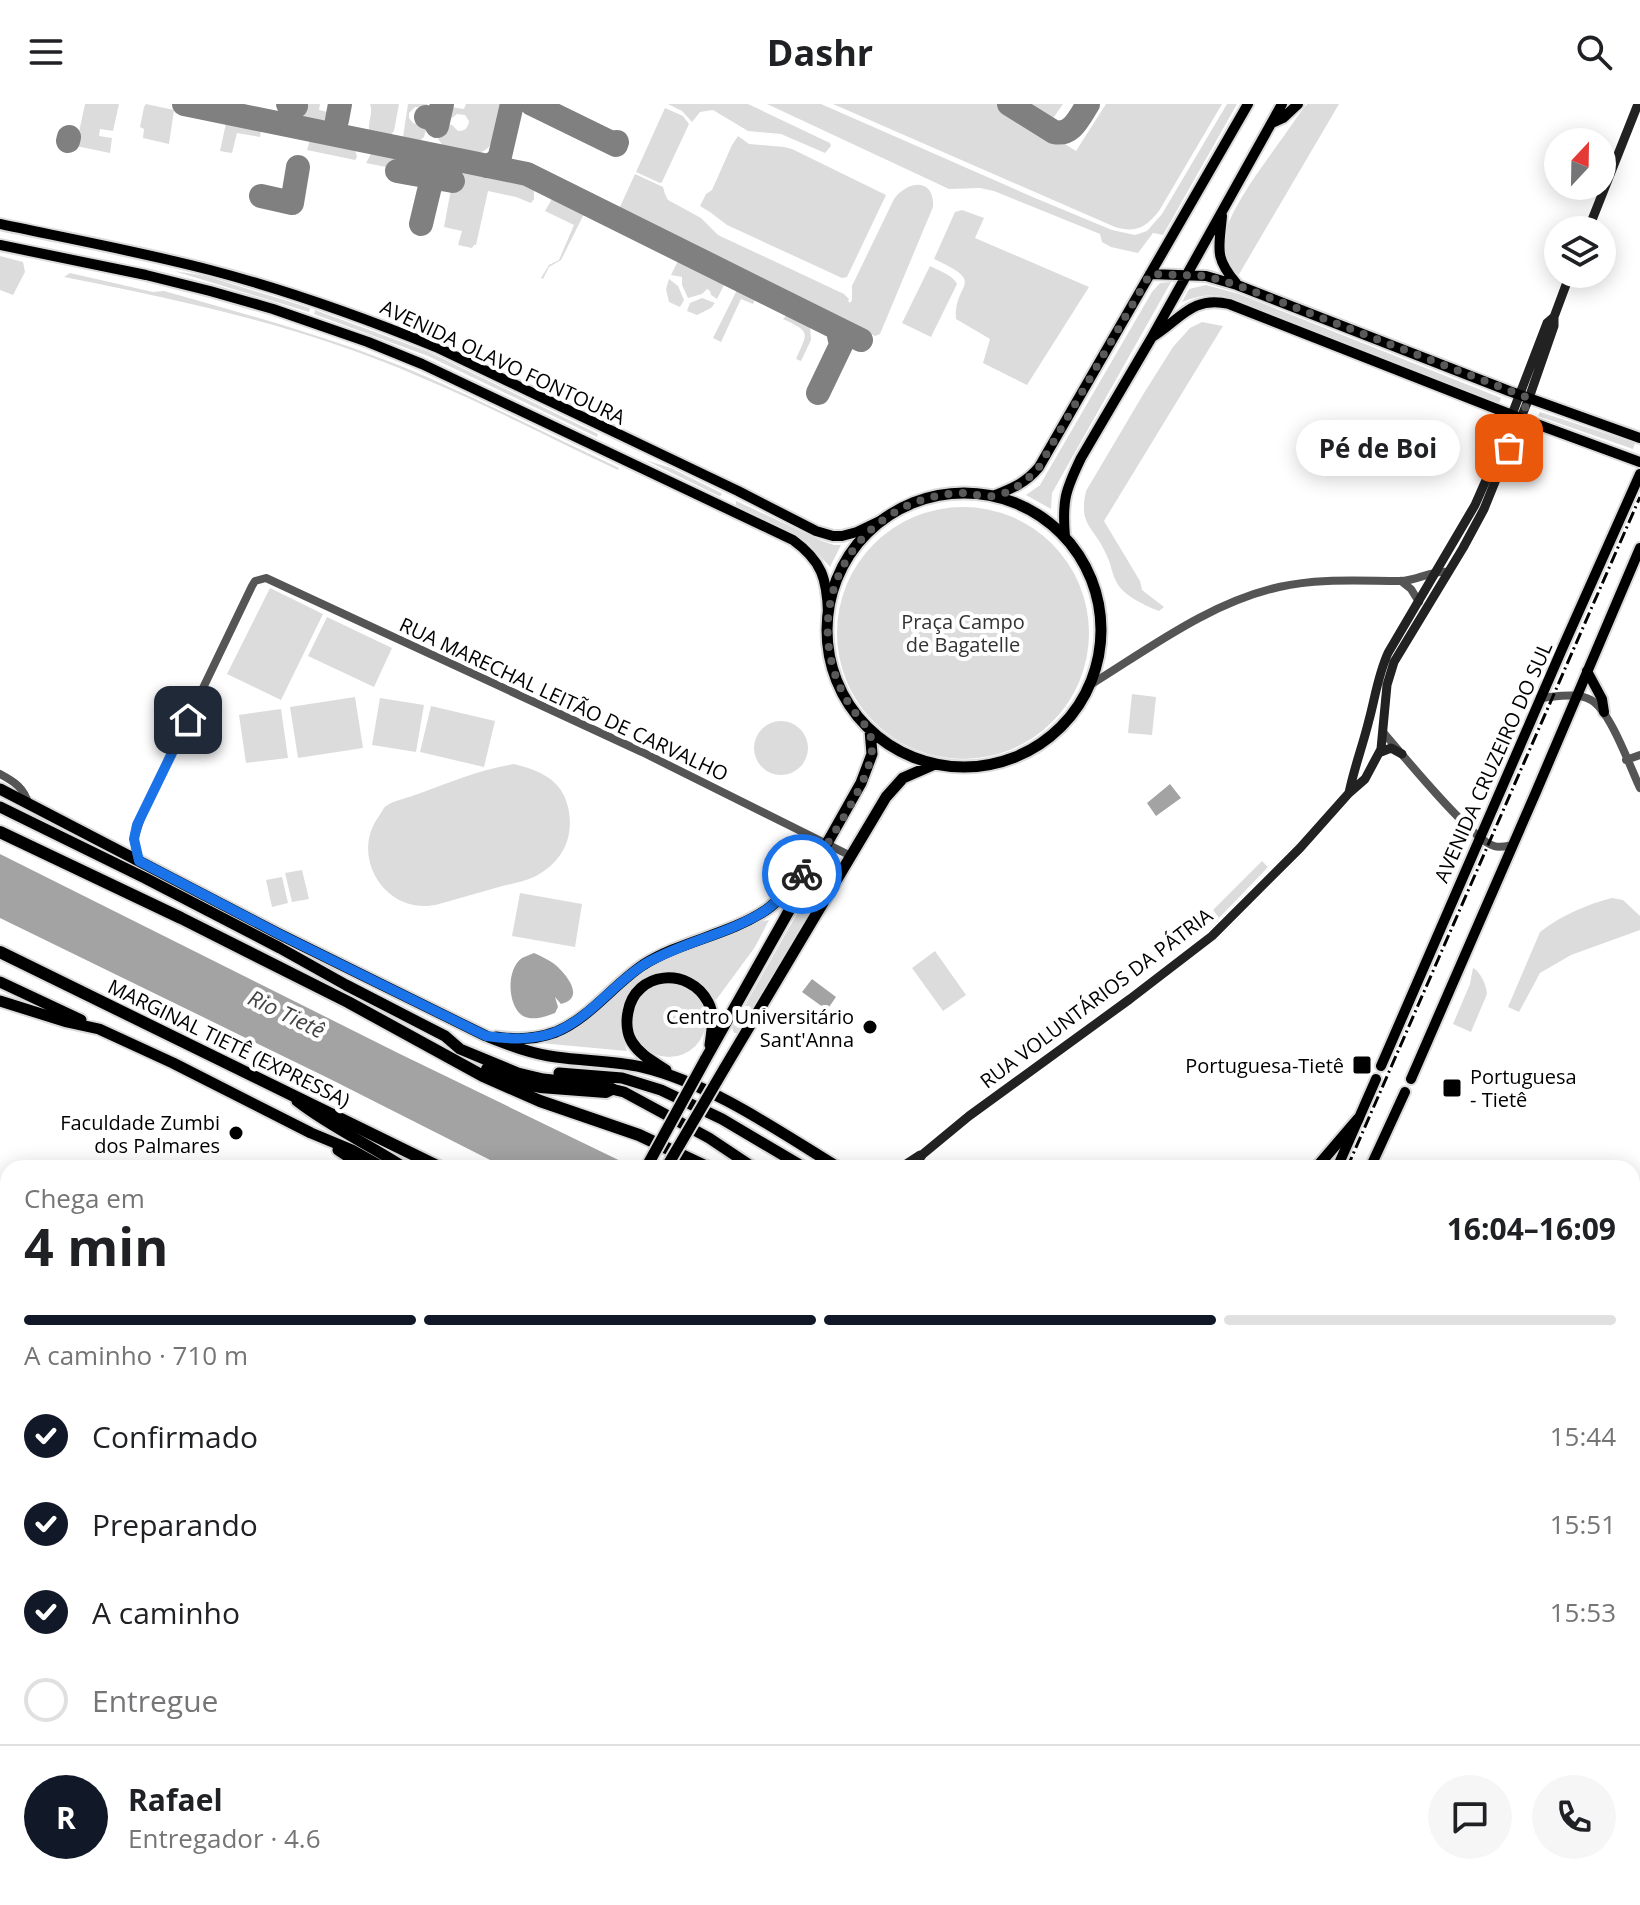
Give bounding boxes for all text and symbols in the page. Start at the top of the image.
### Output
text: Dashr [767,28,873,77]
icon: menu [24,30,68,74]
icon: search [1572,30,1616,74]
north arrow [1544,128,1616,200]
map controls [1544,128,1616,288]
button: layers [1544,216,1616,288]
street label: AVENIDA OLAVO FONTOURA [376,293,630,431]
pin [1475,414,1543,482]
callout: Pé de Boi [1297,420,1461,476]
icon: bag [1487,426,1531,470]
text: Pé de Boi [1319,430,1437,466]
park label: Praça Campo de Bagatelle [901,608,1025,658]
street label: RUA MARECHAL LEITÃO DE CARVALHO [395,611,733,787]
street label: AVENIDA CRUZEIRO DO SUL [1428,637,1558,887]
pin [154,686,222,754]
icon: home [166,698,210,742]
courier [762,834,842,914]
icon: bike [780,852,824,896]
street label: RUA VOLUNTÁRIOS DA PÁTRIA [974,901,1218,1094]
street label: MARGINAL TIETÊ (EXPRESSA) [104,973,355,1113]
water label: Rio Tietê [244,982,330,1044]
place label: Centro Universitário Sant'Anna [666,1003,854,1053]
marker: Centro Universitário Sant'Anna [861,1018,879,1036]
place label: Portuguesa-Tietê [1185,1052,1344,1079]
marker: Portuguesa-Tietê [1351,1054,1373,1076]
place label: Portuguesa - Tietê [1470,1063,1577,1113]
marker: Portuguesa - Tietê [1441,1077,1463,1099]
place label: Faculdade Zumbi dos Palmares [60,1109,220,1159]
marker: Faculdade Zumbi dos Palmares [227,1124,245,1142]
text: Chega em [24,1180,145,1216]
text: 16:04–16:09 [1447,1208,1616,1249]
text: 4 min [24,1210,168,1281]
text: A caminho · 710 m [24,1337,248,1373]
icon: check [24,1414,68,1458]
text: Confirmado [92,1416,258,1457]
text: 15:44 [1550,1418,1616,1454]
icon: check [24,1502,68,1546]
text: Preparando [92,1504,258,1545]
text: 15:51 [1550,1506,1616,1542]
icon: check [24,1590,68,1634]
text: A caminho [92,1592,240,1633]
text: 15:53 [1550,1594,1616,1630]
text: Entregue [92,1680,218,1721]
button: chat [1428,1775,1512,1859]
button: phone [1532,1775,1616,1859]
text: Rafael [128,1779,223,1820]
text: R [56,1797,76,1838]
text: Entregador · 4.6 [128,1820,321,1856]

